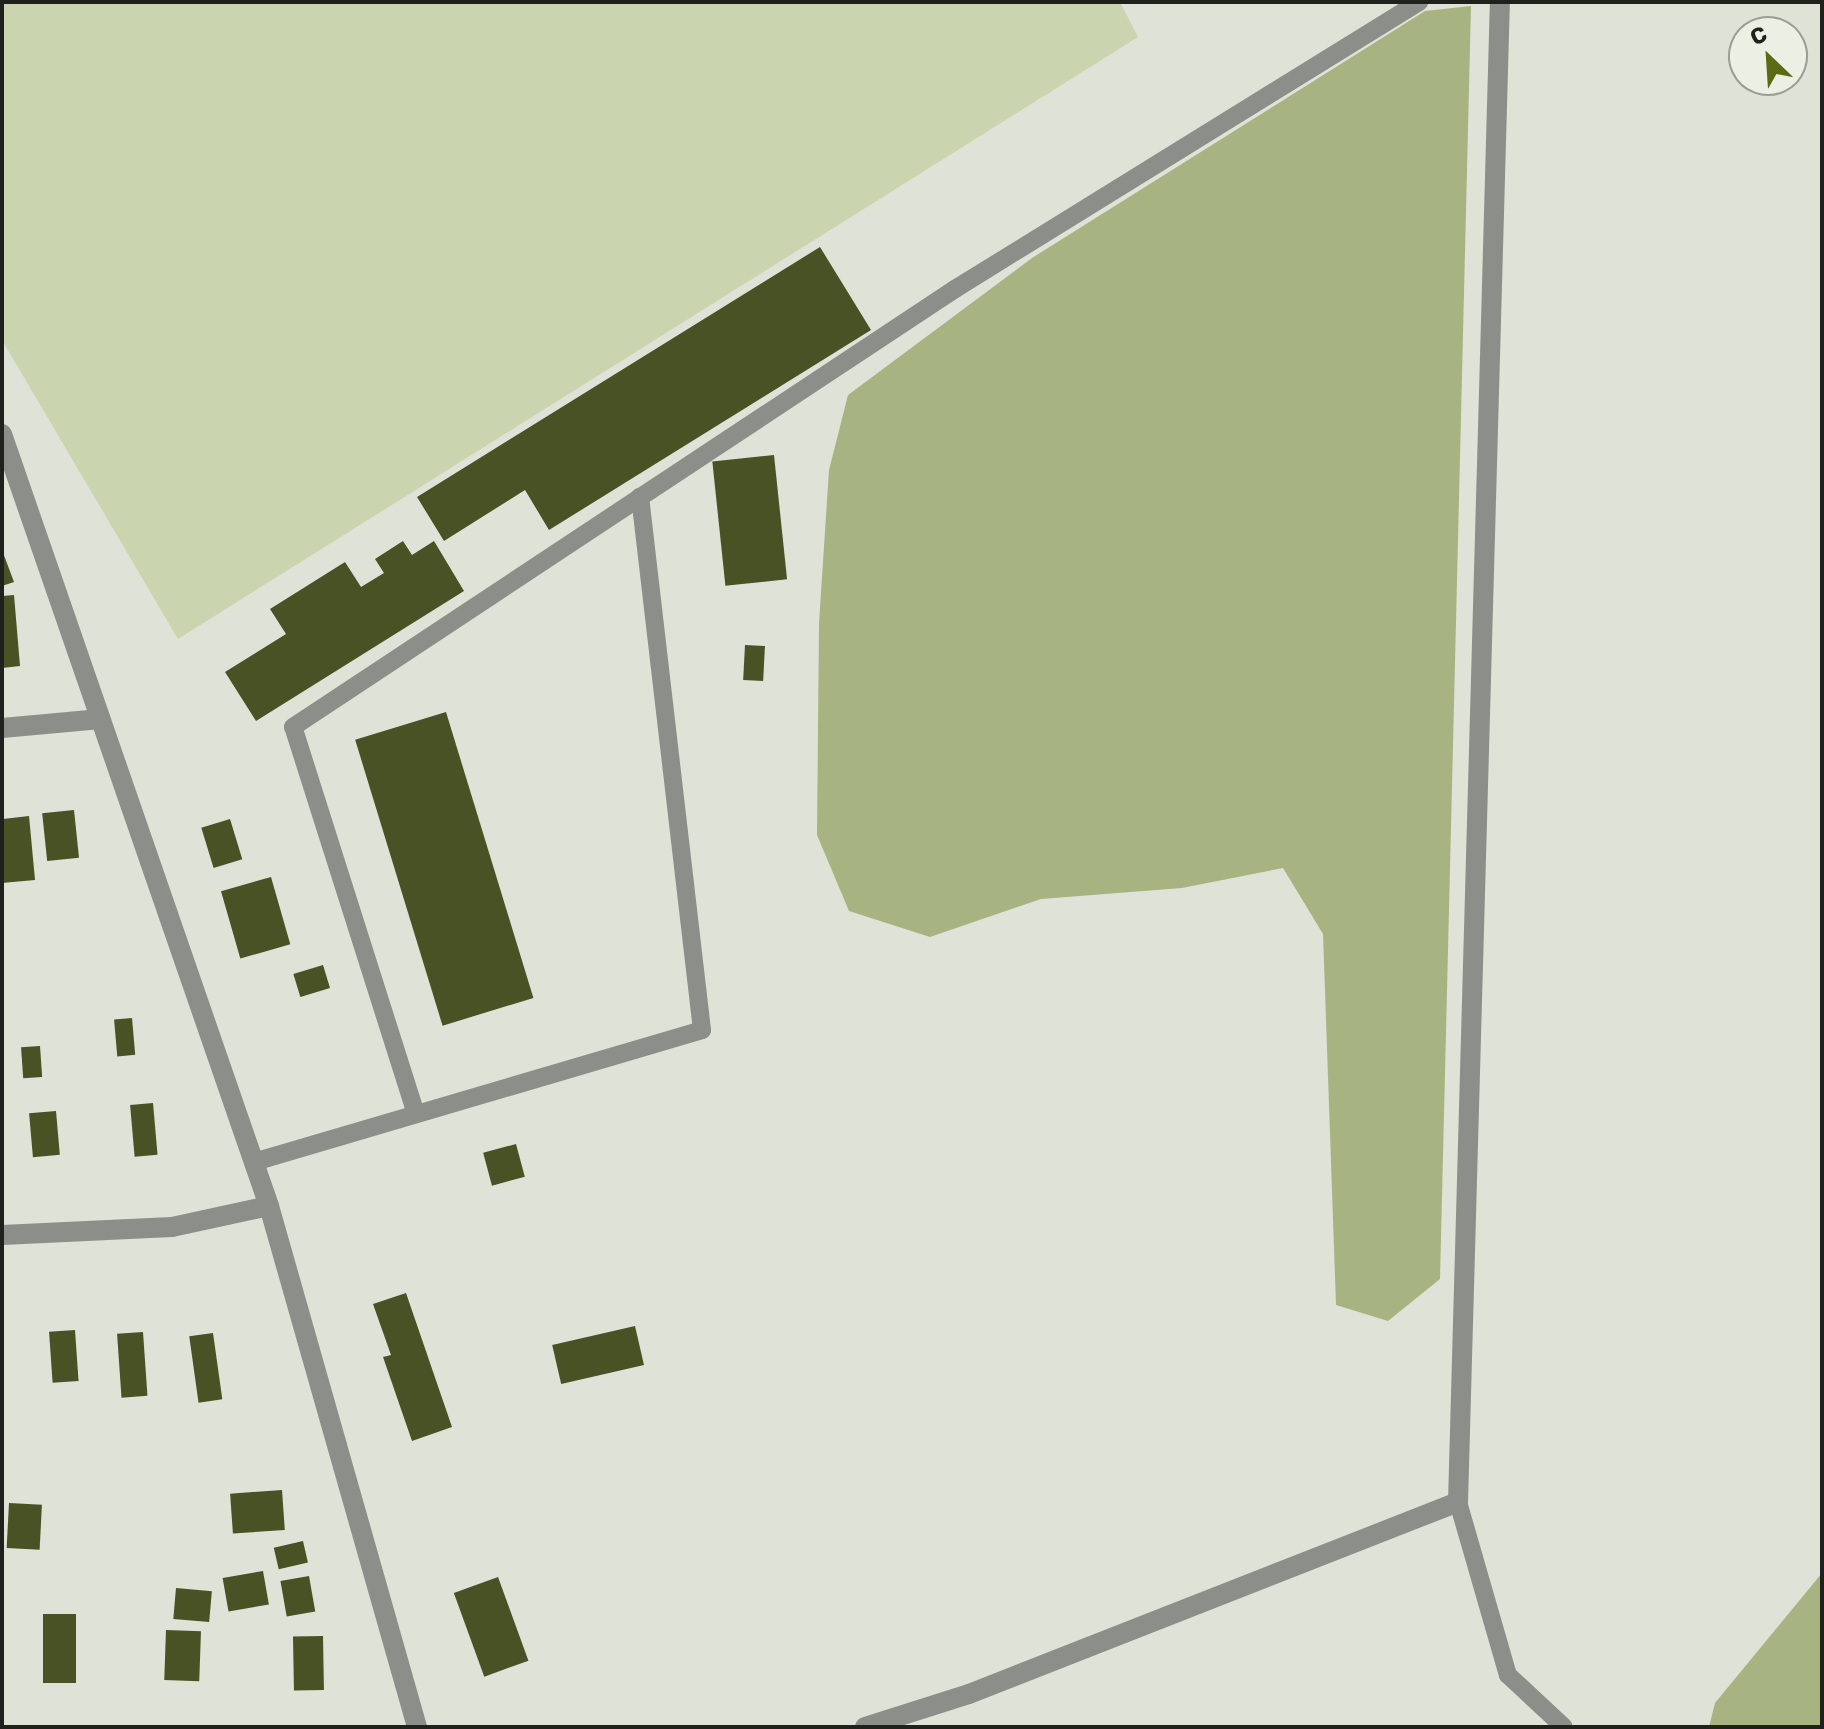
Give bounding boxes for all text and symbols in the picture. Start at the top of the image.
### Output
north arrow [1728,16,1808,96]
text: С [1746,20,1771,51]

